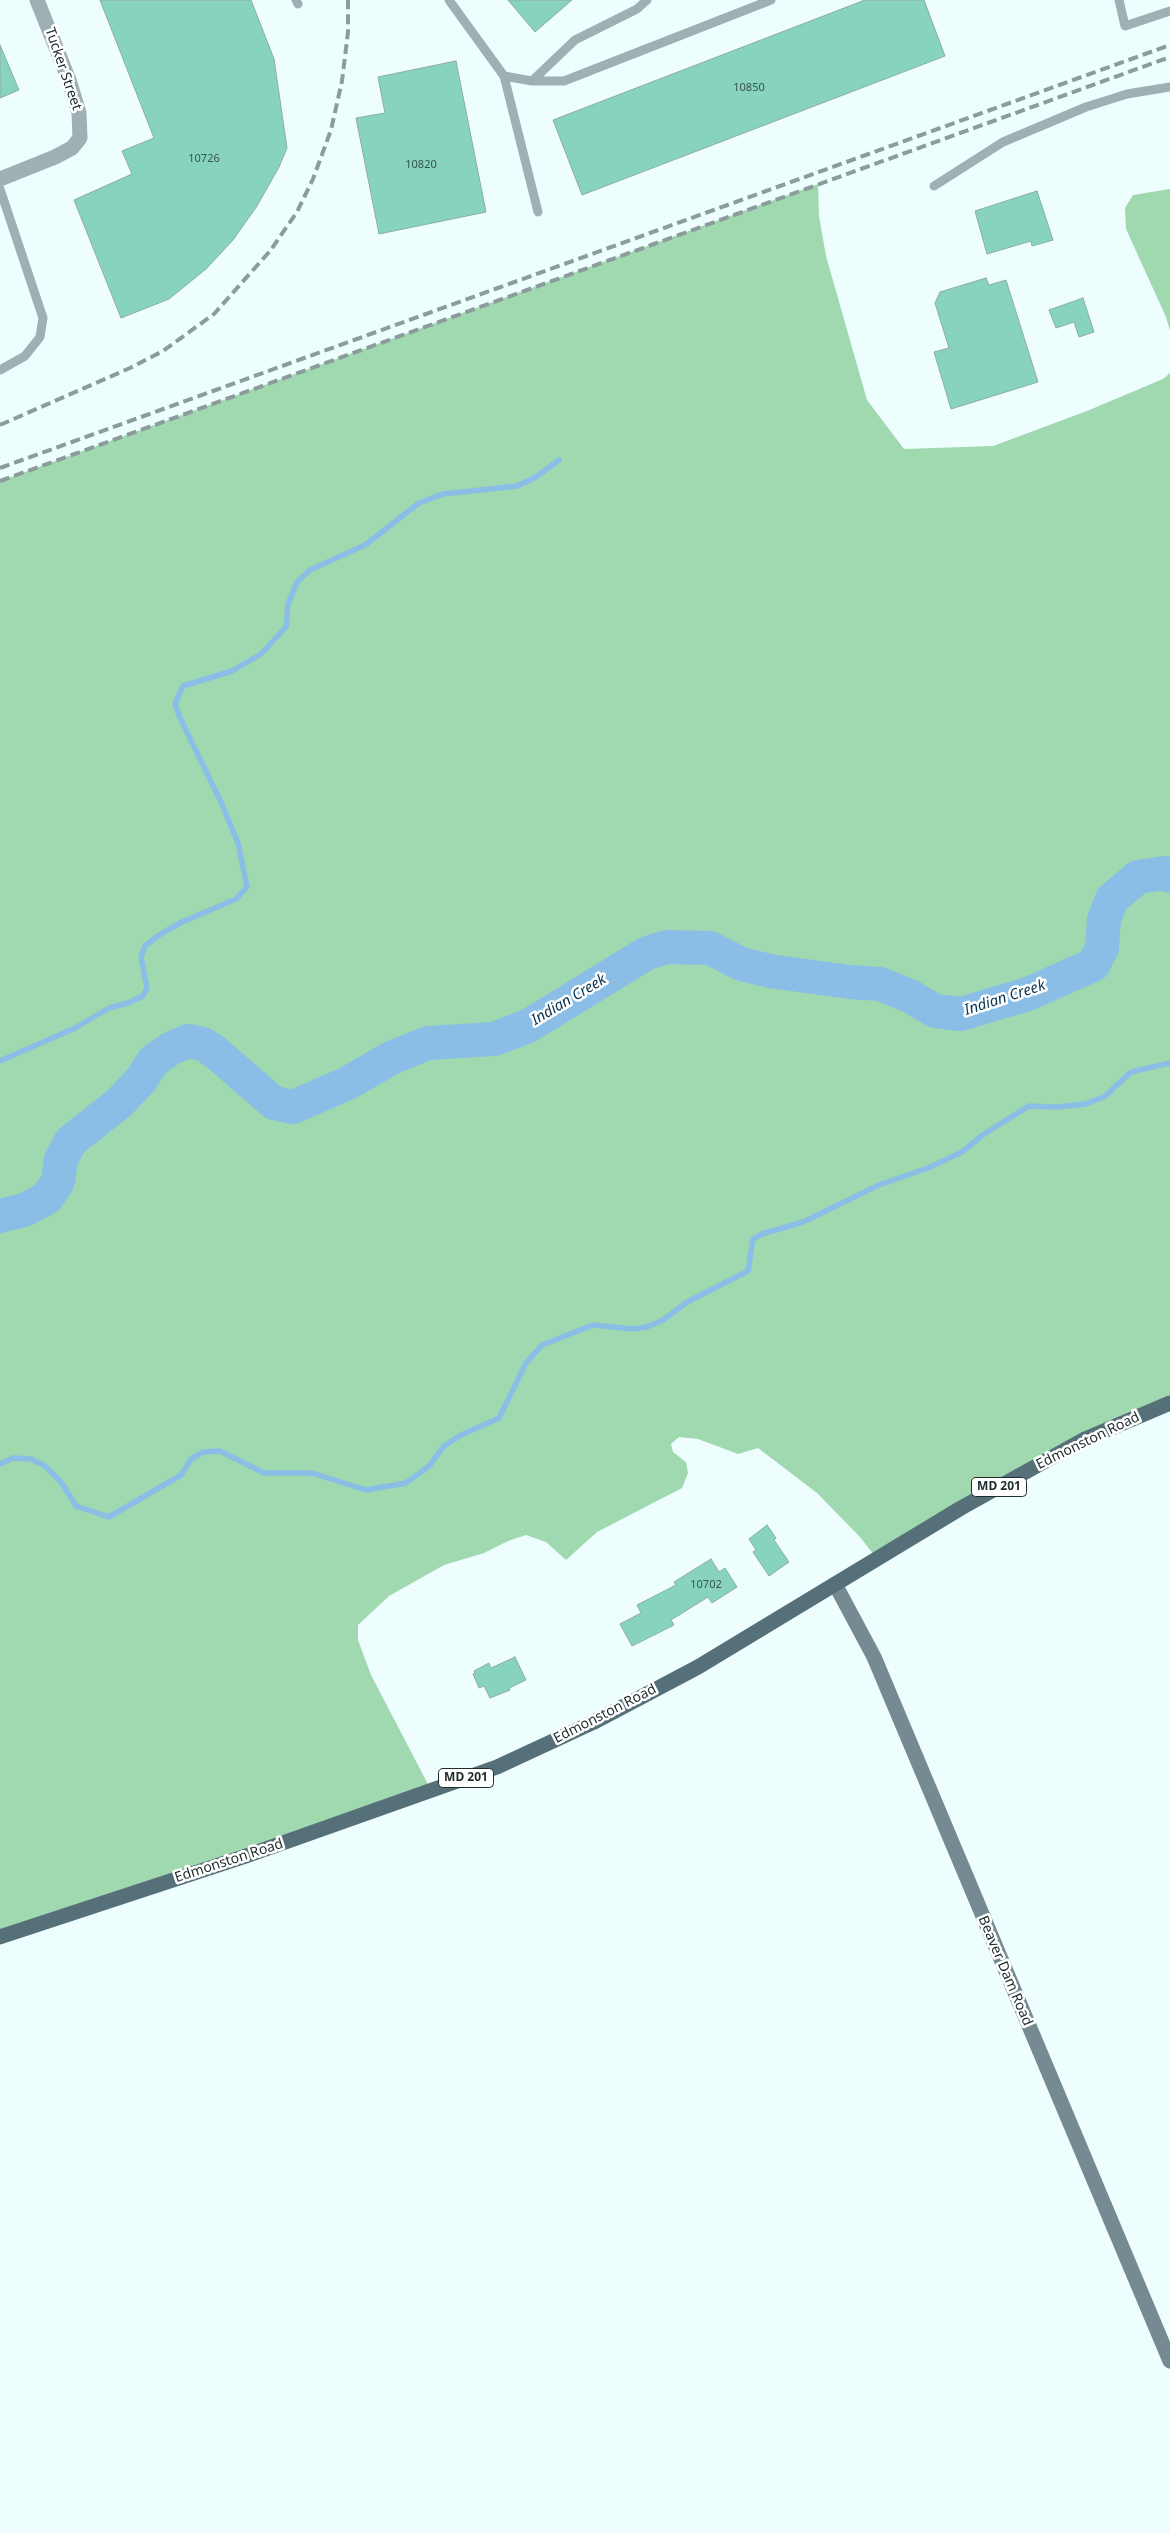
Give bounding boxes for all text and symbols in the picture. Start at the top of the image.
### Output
street label: Tucker Street [41,25,85,113]
house number: 10850 [733,81,765,95]
house number: 10726 [188,152,220,166]
house number: 10820 [405,158,437,172]
water label: Indian Creek [528,971,610,1029]
water label: Indian Creek [962,976,1048,1020]
street label: Edmonston Road [1034,1409,1142,1473]
road number: MD 201 [972,1478,1026,1496]
house number: 10702 [690,1578,722,1592]
street label: Edmonston Road [551,1681,659,1747]
road number: MD 201 [438,1769,494,1788]
street label: Edmonston Road [173,1836,285,1886]
street label: Beaver Dam Road [974,1914,1036,2028]

